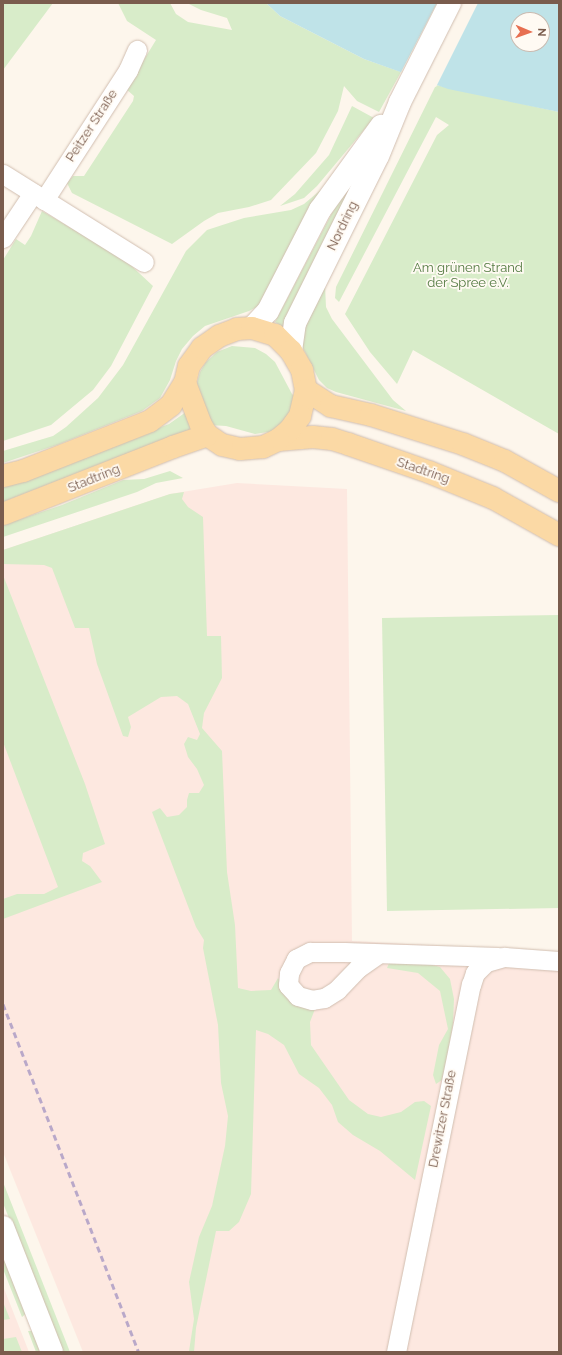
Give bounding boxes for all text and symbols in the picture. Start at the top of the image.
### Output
north arrow [510,12,550,52]
text: N [535,28,548,37]
street label: Peitzer Straße [63,87,121,165]
street label: Nordring [324,199,362,253]
park label: Am grünen Strand der Spree e.V. [413,261,523,292]
street label: Stadtring [395,455,451,487]
street label: Stadtring [66,462,122,496]
street label: Drewitzer Straße [426,1069,460,1169]

